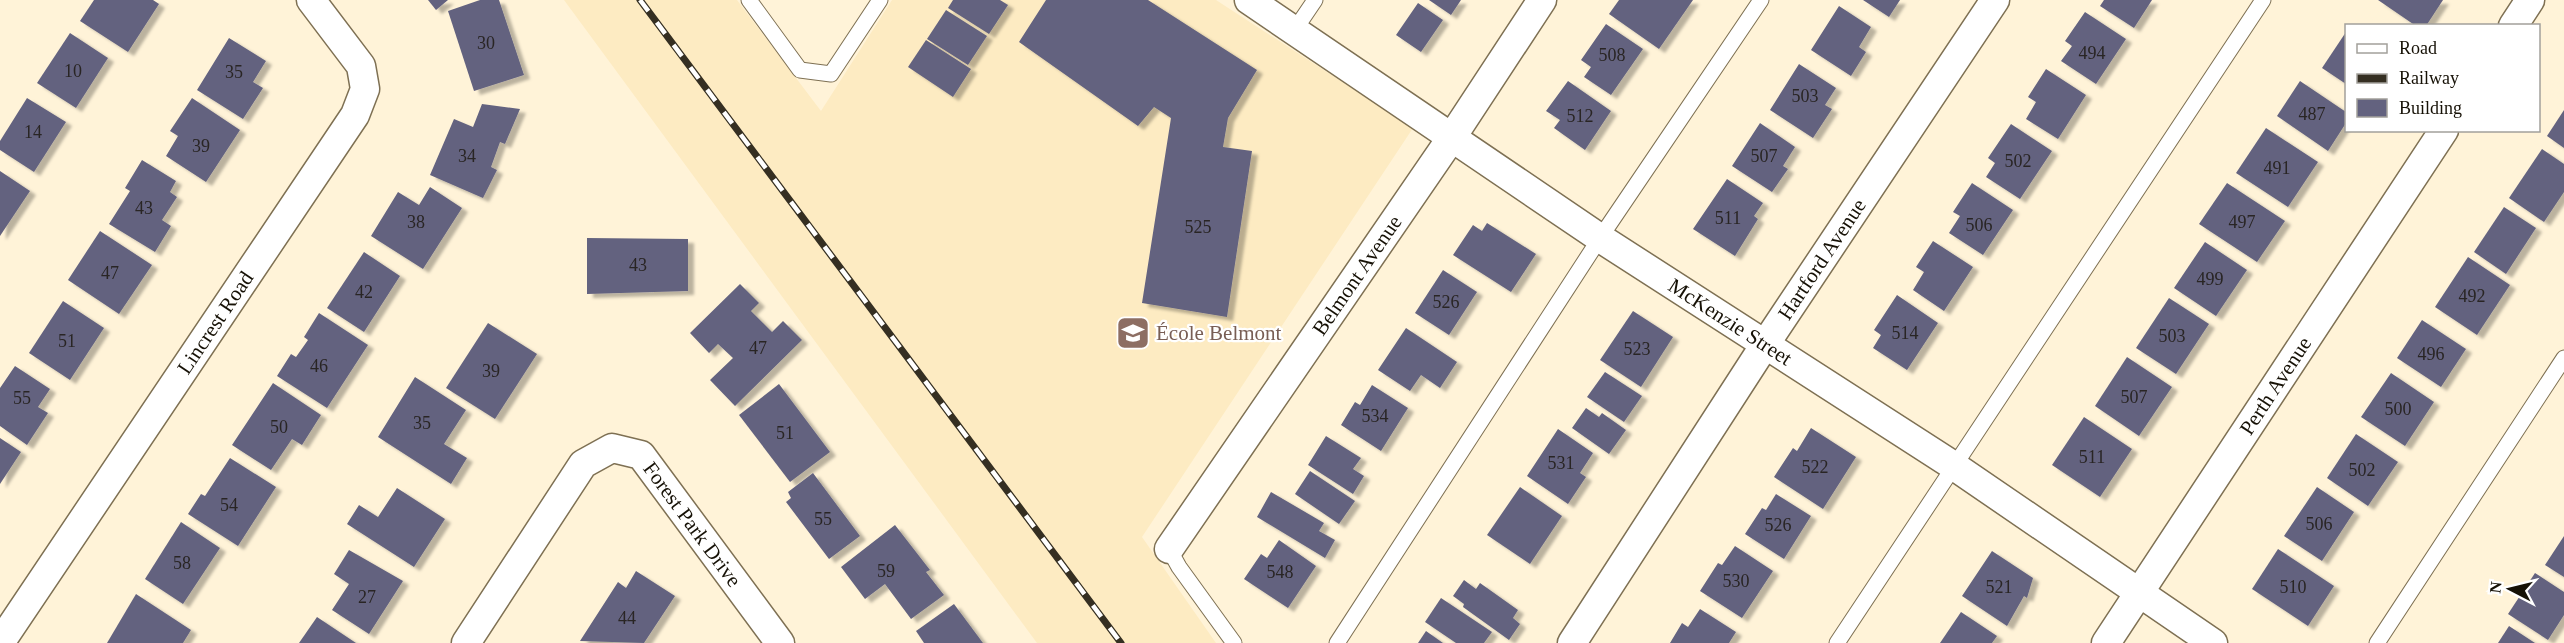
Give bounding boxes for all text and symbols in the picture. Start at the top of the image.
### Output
legend [2345,24,2540,132]
house number: 30 [477,33,495,53]
text: Road [2399,38,2437,58]
house number: 494 [2079,43,2106,63]
house number: 508 [1599,45,1626,65]
house number: 10 [64,61,82,81]
house number: 35 [225,62,243,82]
text: Railway [2399,68,2459,88]
house number: 503 [1792,86,1819,106]
text: Building [2399,98,2462,118]
house number: 487 [2299,104,2326,124]
house number: 512 [1567,106,1594,126]
house number: 14 [24,122,42,142]
house number: 39 [192,136,210,156]
house number: 34 [458,146,476,166]
house number: 507 [1751,146,1778,166]
house number: 502 [2005,151,2032,171]
house number: 491 [2264,158,2291,178]
street label: Hartford Avenue [1773,194,1871,324]
house number: 43 [135,198,153,218]
house number: 511 [1715,208,1741,228]
street label: Belmont Avenue [1307,211,1407,340]
house number: 38 [407,212,425,232]
house number: 497 [2229,212,2256,232]
house number: 506 [1966,215,1993,235]
house number: 525 [1185,217,1212,237]
house number: 43 [629,255,647,275]
house number: 47 [101,263,119,283]
street label: Lincrest Road [172,266,259,379]
house number: 499 [2197,269,2224,289]
street label: McKenzie Street [1664,273,1796,370]
house number: 42 [355,282,373,302]
house number: 492 [2459,286,2486,306]
house number: 526 [1433,292,1460,312]
school or university icon: École Belmont [1115,315,1151,351]
place label: École Belmont [1156,321,1282,345]
house number: 514 [1892,323,1919,343]
house number: 503 [2159,326,2186,346]
house number: 51 [58,331,76,351]
street label: Perth Avenue [2235,332,2316,439]
house number: 47 [749,338,767,358]
house number: 523 [1624,339,1651,359]
house number: 496 [2418,344,2445,364]
house number: 46 [310,356,328,376]
house number: 39 [482,361,500,381]
house number: 507 [2121,387,2148,407]
house number: 55 [13,388,31,408]
house number: 500 [2385,399,2412,419]
house number: 534 [1362,406,1389,426]
house number: 35 [413,413,431,433]
house number: 50 [270,417,288,437]
house number: 51 [776,423,794,443]
house number: 511 [2079,447,2105,467]
house number: 531 [1548,453,1575,473]
street label: Forest Park Drive [638,457,746,592]
house number: 522 [1802,457,1829,477]
house number: 502 [2349,460,2376,480]
house number: 54 [220,495,238,515]
house number: 55 [814,509,832,529]
house number: 506 [2306,514,2333,534]
house number: 526 [1765,515,1792,535]
house number: 58 [173,553,191,573]
north arrow [2480,559,2540,619]
house number: 59 [877,561,895,581]
house number: 548 [1267,562,1294,582]
house number: 530 [1723,571,1750,591]
house number: 521 [1986,577,2013,597]
house number: 510 [2280,577,2307,597]
text: N [2486,580,2505,594]
house number: 27 [358,587,376,607]
house number: 44 [618,608,636,628]

